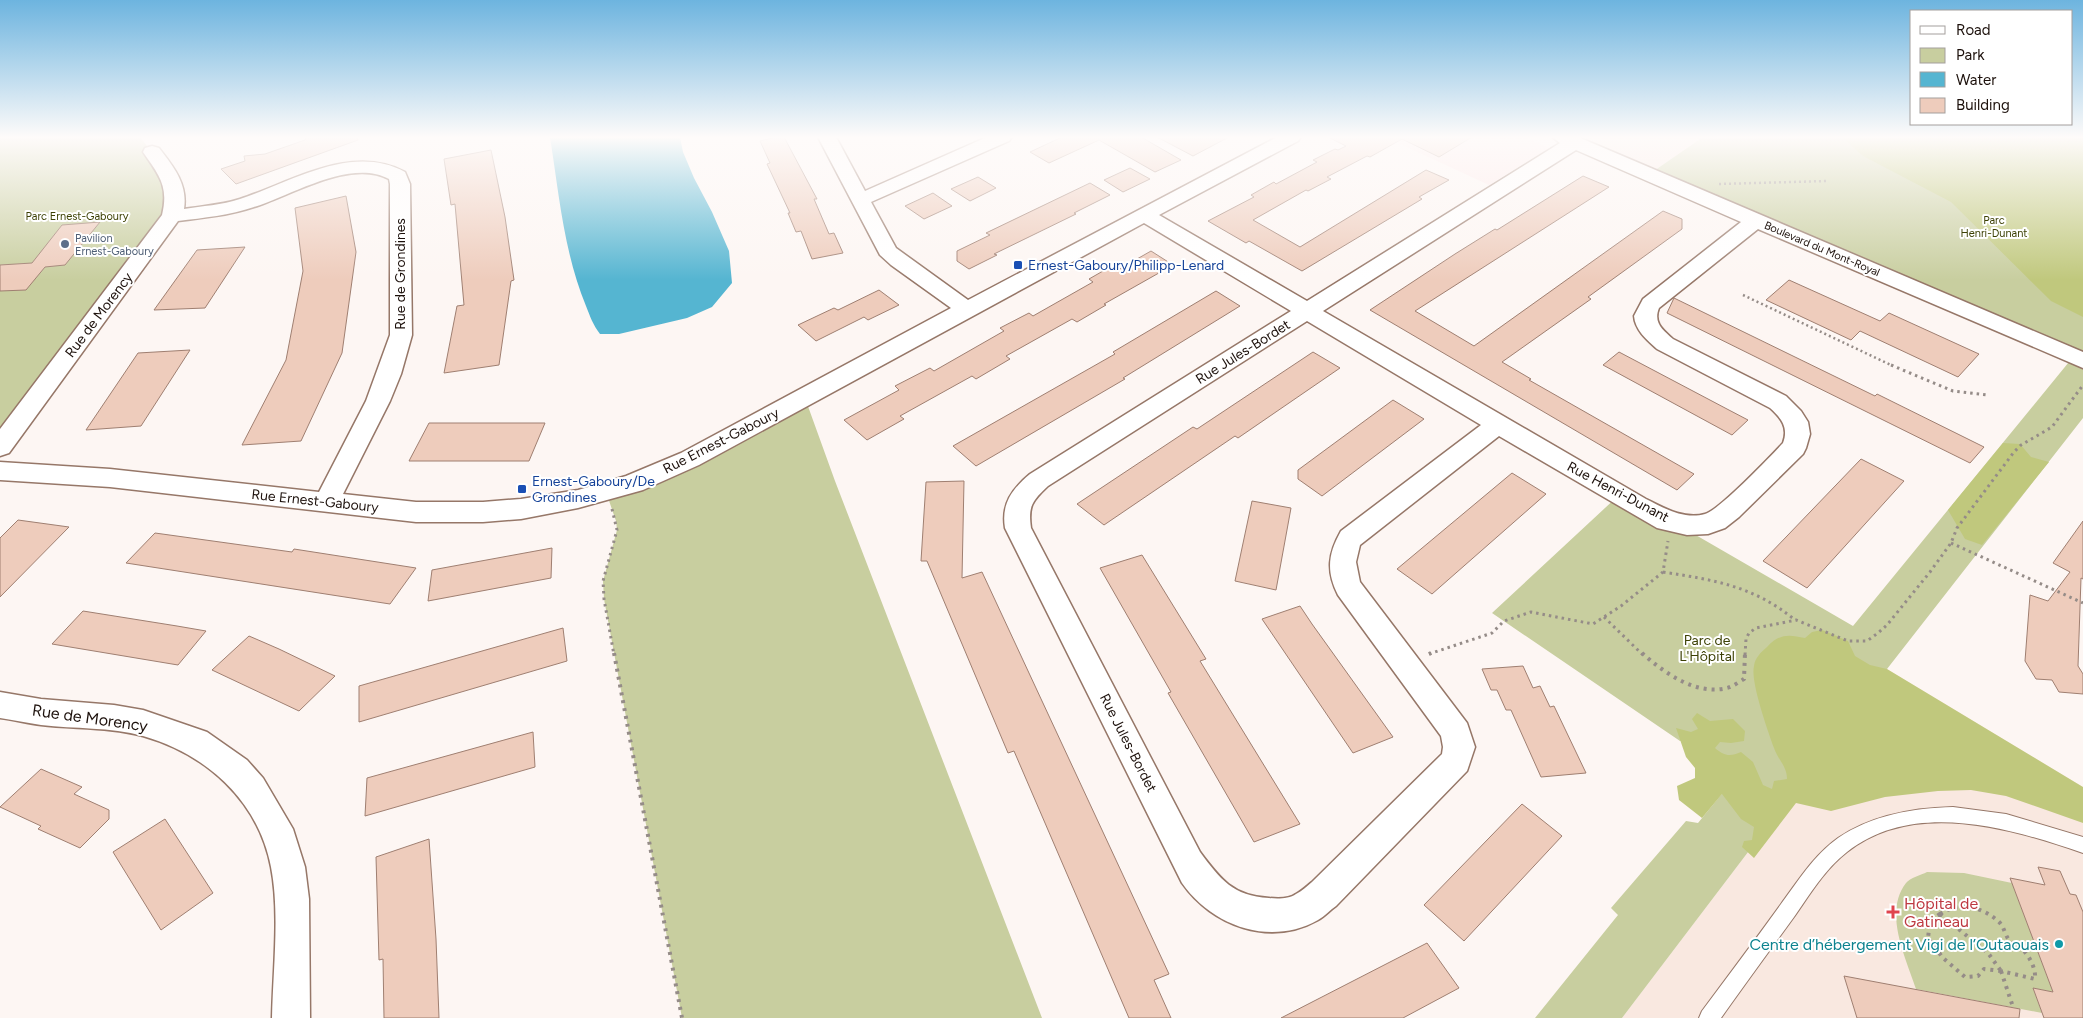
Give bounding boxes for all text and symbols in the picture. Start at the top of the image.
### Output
legend [1910,10,2073,125]
text: Road [1956,21,1991,39]
text: Park [1956,46,1985,64]
text: Water [1956,71,1996,89]
text: Building [1956,96,2010,114]
park label: Parc Ernest-Gaboury [26,210,129,223]
park label: Parc Henri-Dunant [1960,214,2028,240]
street label: Rue de Grondines [392,218,409,330]
street label: Boulevard du Mont-Royal [1762,219,1882,279]
place label: Pavilion Ernest-Gaboury [75,232,154,258]
marker: Pavilion Ernest-Gaboury [59,238,71,250]
place label: Ernest-Gaboury/Philipp-Lenard [1028,257,1224,274]
marker: Ernest-Gaboury/Philipp-Lenard [1012,259,1024,271]
street label: Rue de Morency [62,269,137,361]
street label: Rue Jules-Bordet [1193,316,1293,388]
street label: Rue Ernest-Gaboury [660,404,782,478]
street label: Rue Henri-Dunant [1564,458,1672,526]
place label: Ernest-Gaboury/De Grondines [532,473,655,506]
marker: Ernest-Gaboury/De Grondines [516,483,528,495]
street label: Rue Ernest-Gaboury [251,486,380,516]
park label: Parc de L'Hôpital [1679,632,1735,665]
street label: Rue Jules-Bordet [1096,691,1160,795]
street label: Rue de Morency [31,700,150,736]
place label: Hôpital de Gatineau [1904,894,1978,931]
marker: Hôpital de Gatineau [1886,905,1900,919]
place label: Centre d’hébergement Vigi de l’Outaouais [1749,935,2049,954]
marker: Centre d’hébergement Vigi de l’Outaouais [2053,938,2065,950]

